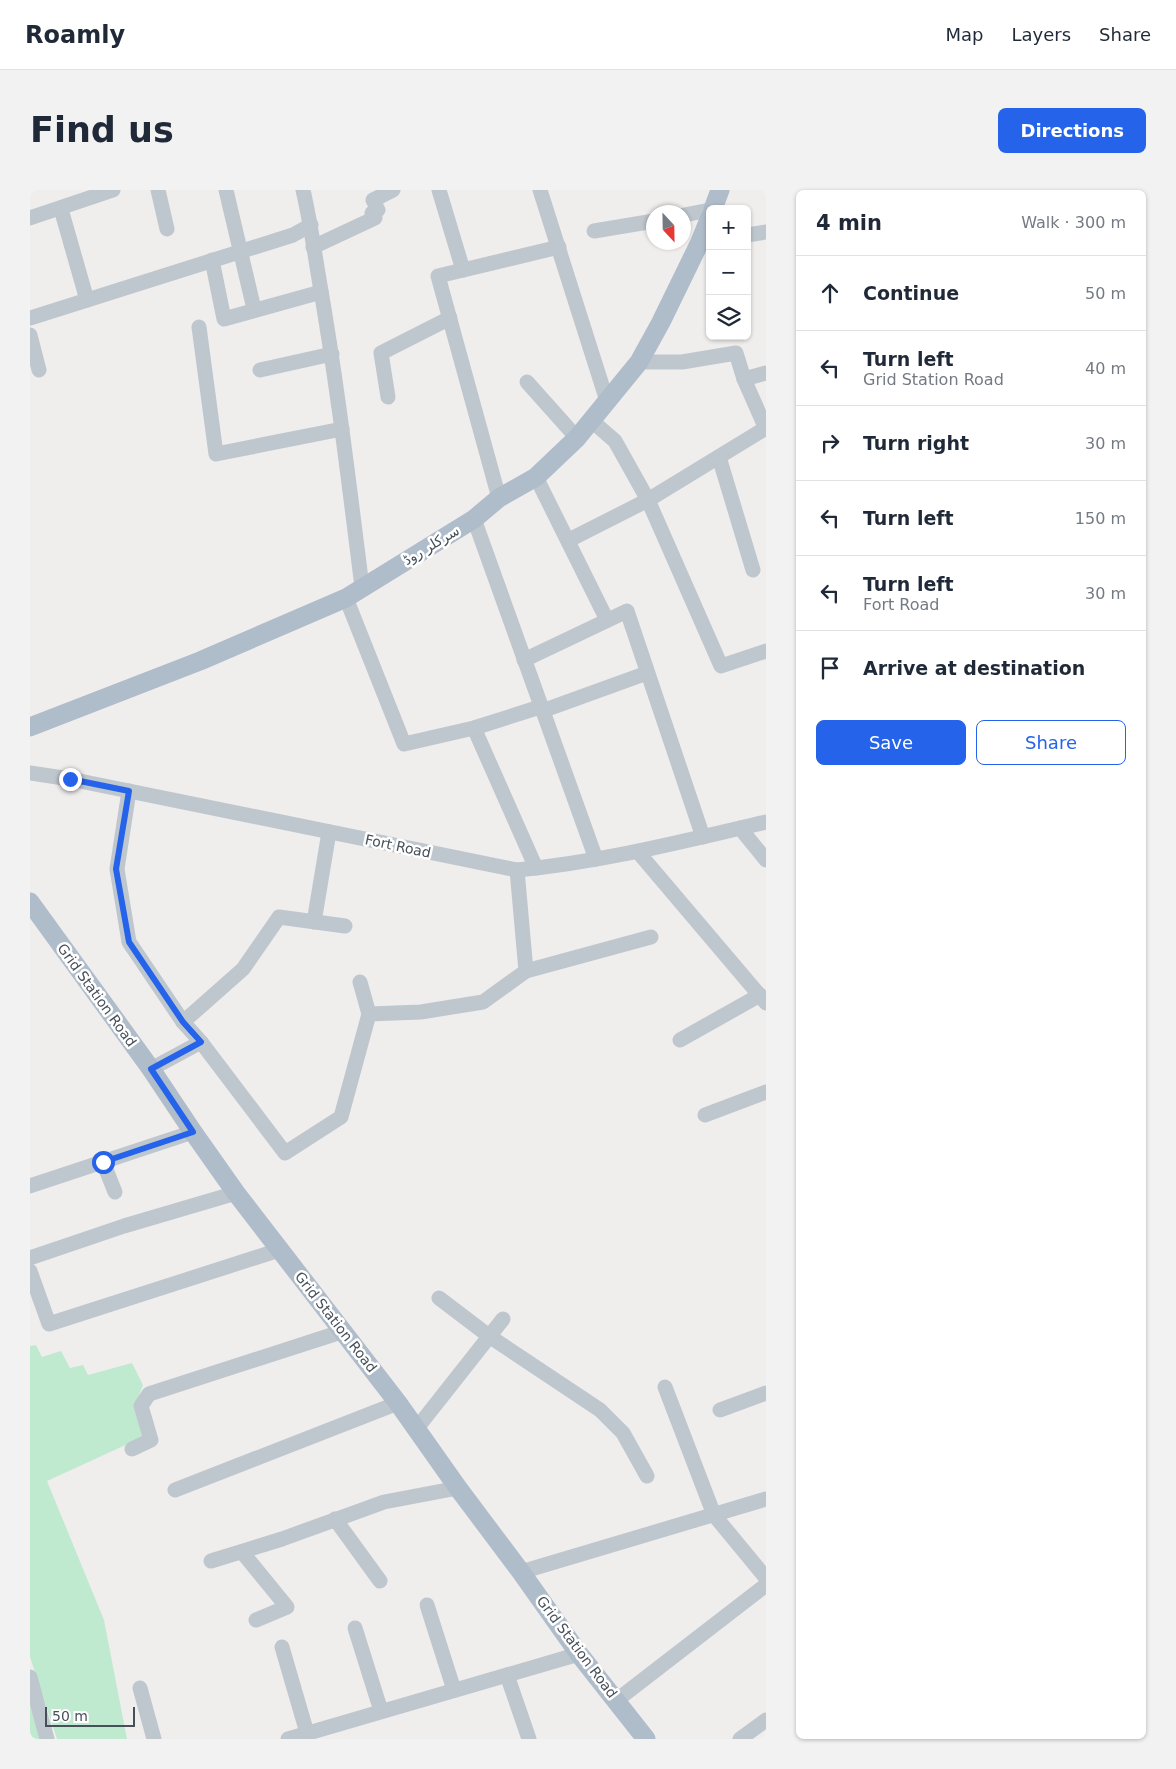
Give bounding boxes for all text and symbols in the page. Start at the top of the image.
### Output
text: Roamly [25,21,125,49]
text: Map [945,24,983,45]
text: Layers [1011,24,1071,45]
text: Share [1099,24,1151,45]
button: Directions [998,108,1146,153]
text: Find us [30,110,174,150]
north arrow [646,205,691,250]
map controls [706,205,751,340]
button: + [706,205,751,250]
text: 4 min [816,211,882,235]
text: Walk · 300 m [1021,213,1126,232]
button: − [706,250,751,295]
icon: ahead [816,279,844,307]
text: Continue [863,282,959,304]
text: 50 m [1085,284,1126,303]
button: layers [706,295,751,340]
text: Turn left [863,348,954,370]
icon: left [816,354,844,382]
text: 40 m [1085,359,1126,378]
text: Grid Station Road [863,370,1004,389]
icon: right [816,429,844,457]
text: Turn right [863,432,969,454]
text: 30 m [1085,434,1126,453]
icon: left [816,504,844,532]
text: Turn left [863,507,954,529]
text: 150 m [1075,509,1126,528]
street label: سرکلر روڈ [400,522,463,569]
text: Turn left [863,573,954,595]
icon: left [816,579,844,607]
text: 30 m [1085,584,1126,603]
text: Fort Road [863,595,940,614]
icon: arrive [816,654,844,682]
text: Arrive at destination [863,657,1085,679]
button: Save [816,720,966,765]
button: Share [976,720,1126,765]
route end [59,768,82,791]
street label: Fort Road [364,831,432,861]
street label: Grid Station Road [54,940,140,1050]
route start [92,1151,115,1174]
street label: Grid Station Road [292,1269,380,1375]
street label: Grid Station Road [534,1593,620,1701]
scale bar [45,1704,135,1727]
text: 50 m [52,1708,88,1724]

